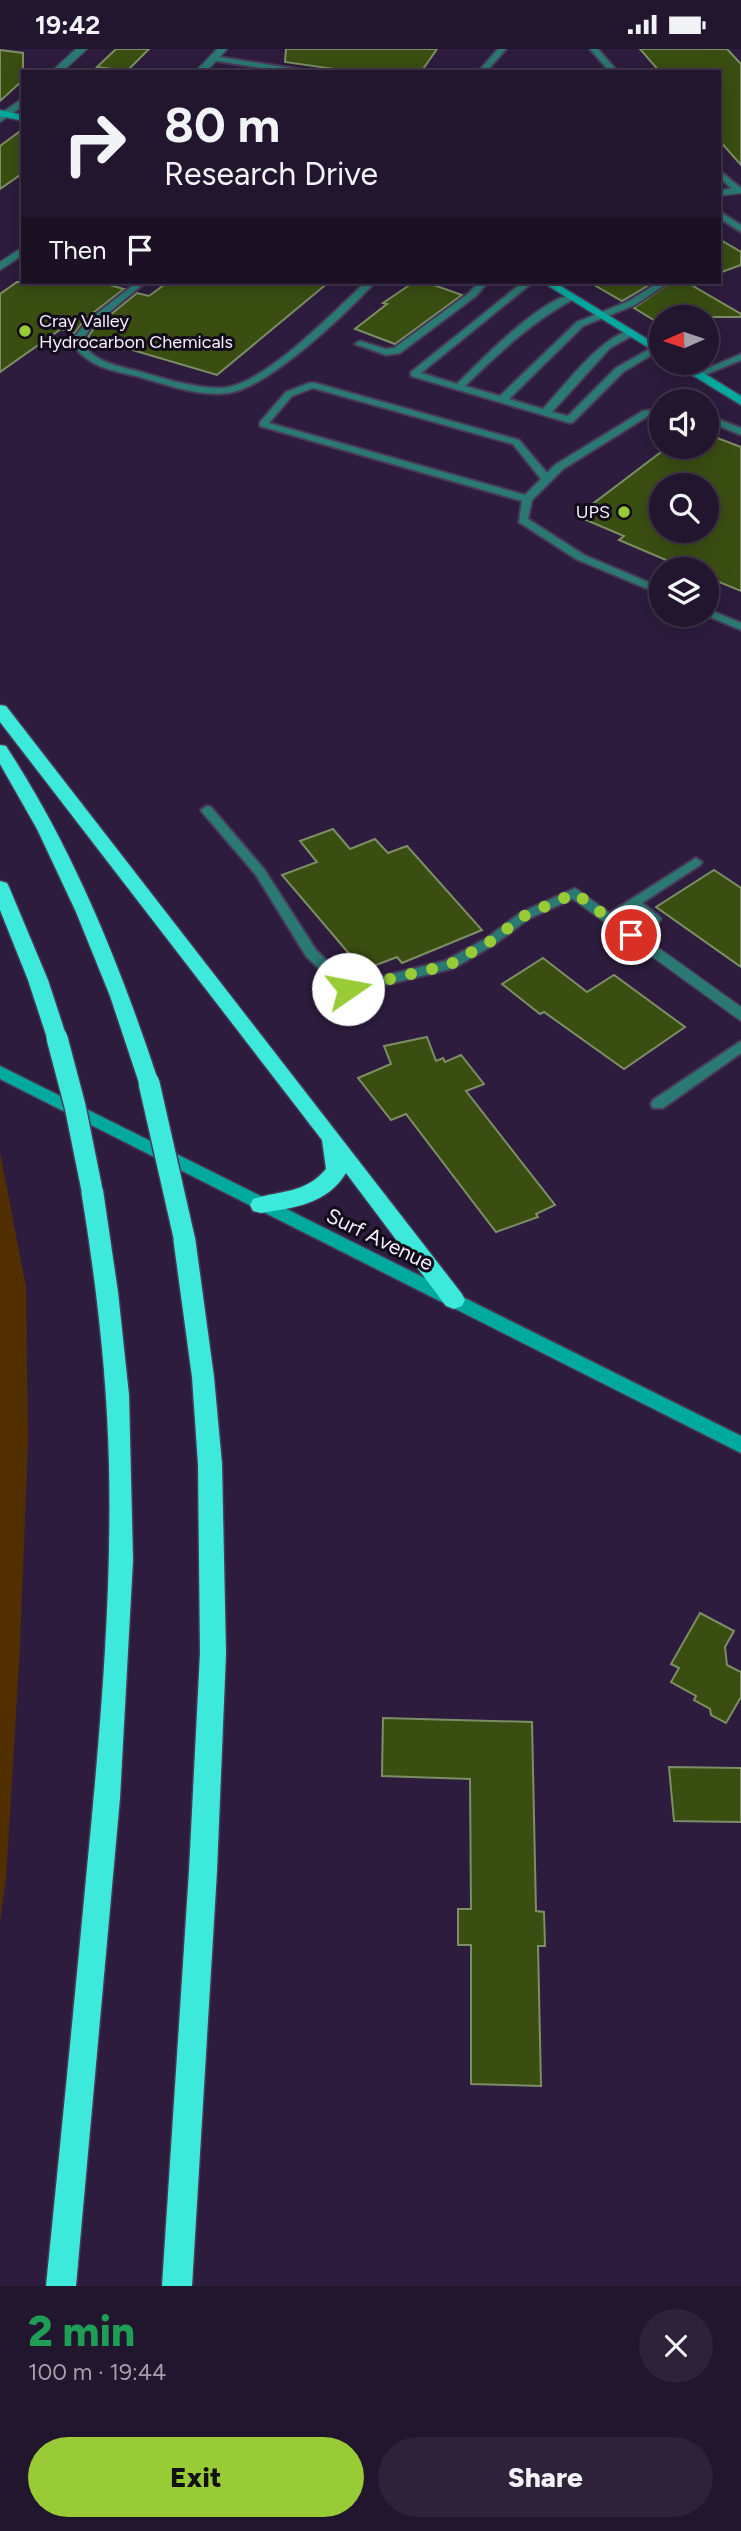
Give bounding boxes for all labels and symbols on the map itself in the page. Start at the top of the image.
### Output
north arrow [649,305,719,375]
place label: Cray Valley Hydrocarbon Chemicals [39,310,233,353]
marker: Cray Valley Hydrocarbon Chemicals [17,323,33,339]
place label: UPS [576,501,610,523]
marker: UPS [616,504,632,520]
pin [601,905,661,965]
position arrow [311,952,385,1026]
street label: Surf Avenue [323,1202,437,1276]

